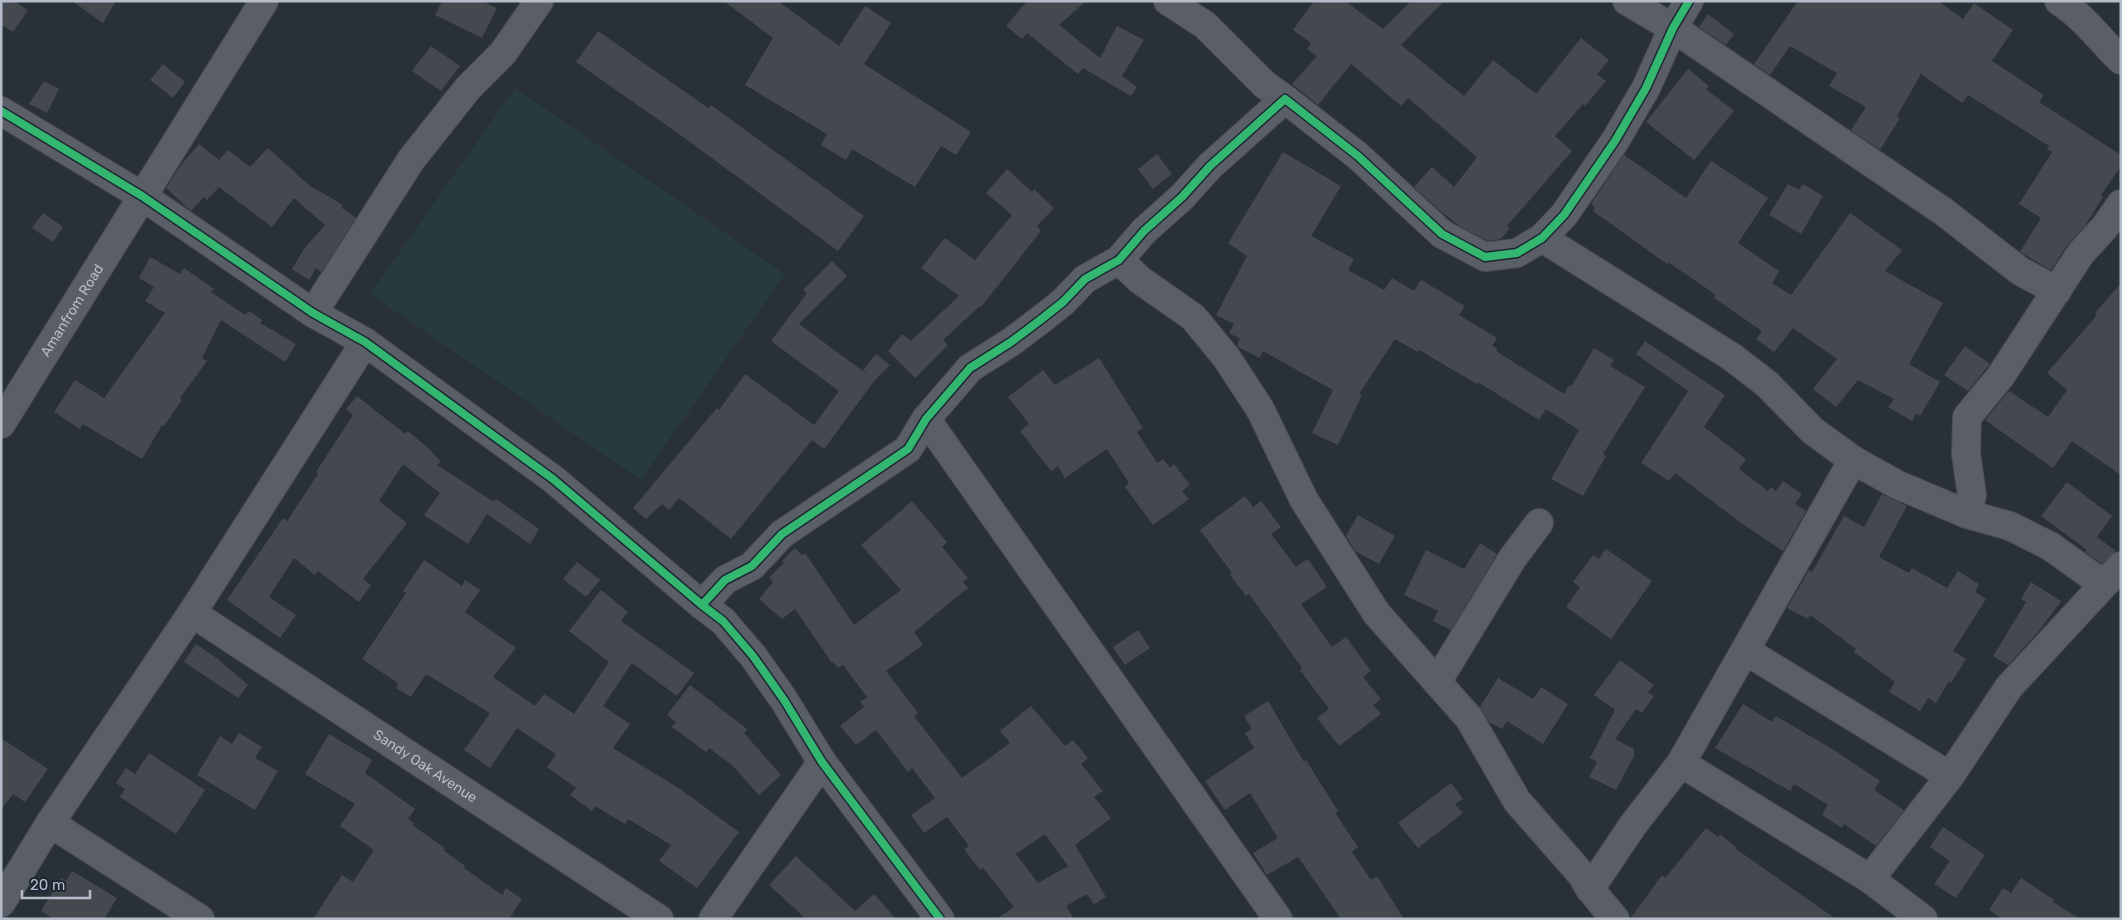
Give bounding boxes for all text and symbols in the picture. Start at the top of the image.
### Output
street label: Amanfrom Road [37,261,107,360]
street label: Sandy Oak Avenue [370,726,480,807]
scale bar [22,868,90,900]
text: 20 m [30,876,65,894]

